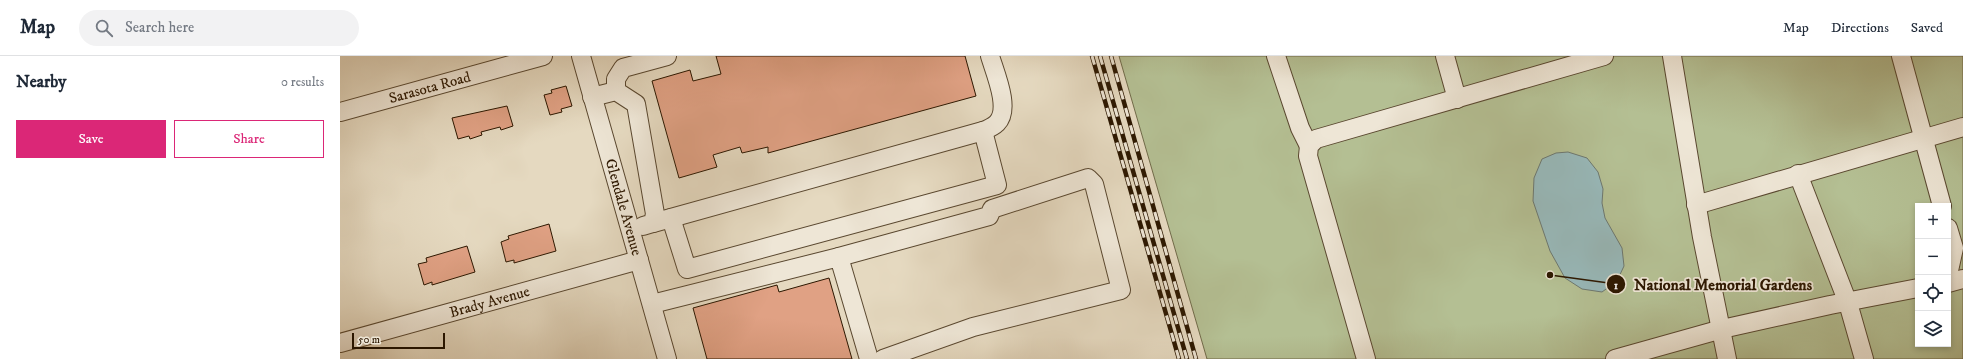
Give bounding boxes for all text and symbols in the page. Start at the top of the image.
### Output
search box [79,10,359,46]
text: Map [20,16,55,39]
icon: search [93,17,115,39]
text: Search here [125,18,194,37]
text: Map [1783,19,1809,37]
text: Directions [1831,19,1889,37]
text: Saved [1911,19,1943,37]
street label: Sarasota Road [387,67,473,108]
text: Nearby [16,71,66,93]
text: 0 results [281,74,324,90]
button: Save [16,120,166,158]
button: Share [174,120,324,158]
street label: Glendale Avenue [601,156,646,258]
map controls [1915,203,1951,347]
button: + [1915,203,1951,239]
button: − [1915,239,1951,275]
callout: National Memorial Gardens [1606,270,1820,298]
text: National Memorial Gardens [1634,275,1813,295]
button: locate [1915,275,1951,311]
text: 1 [1614,278,1619,293]
street label: Brady Avenue [447,282,532,322]
button: layers [1915,311,1951,347]
scale bar [352,331,445,350]
text: 50 m [358,333,380,347]

